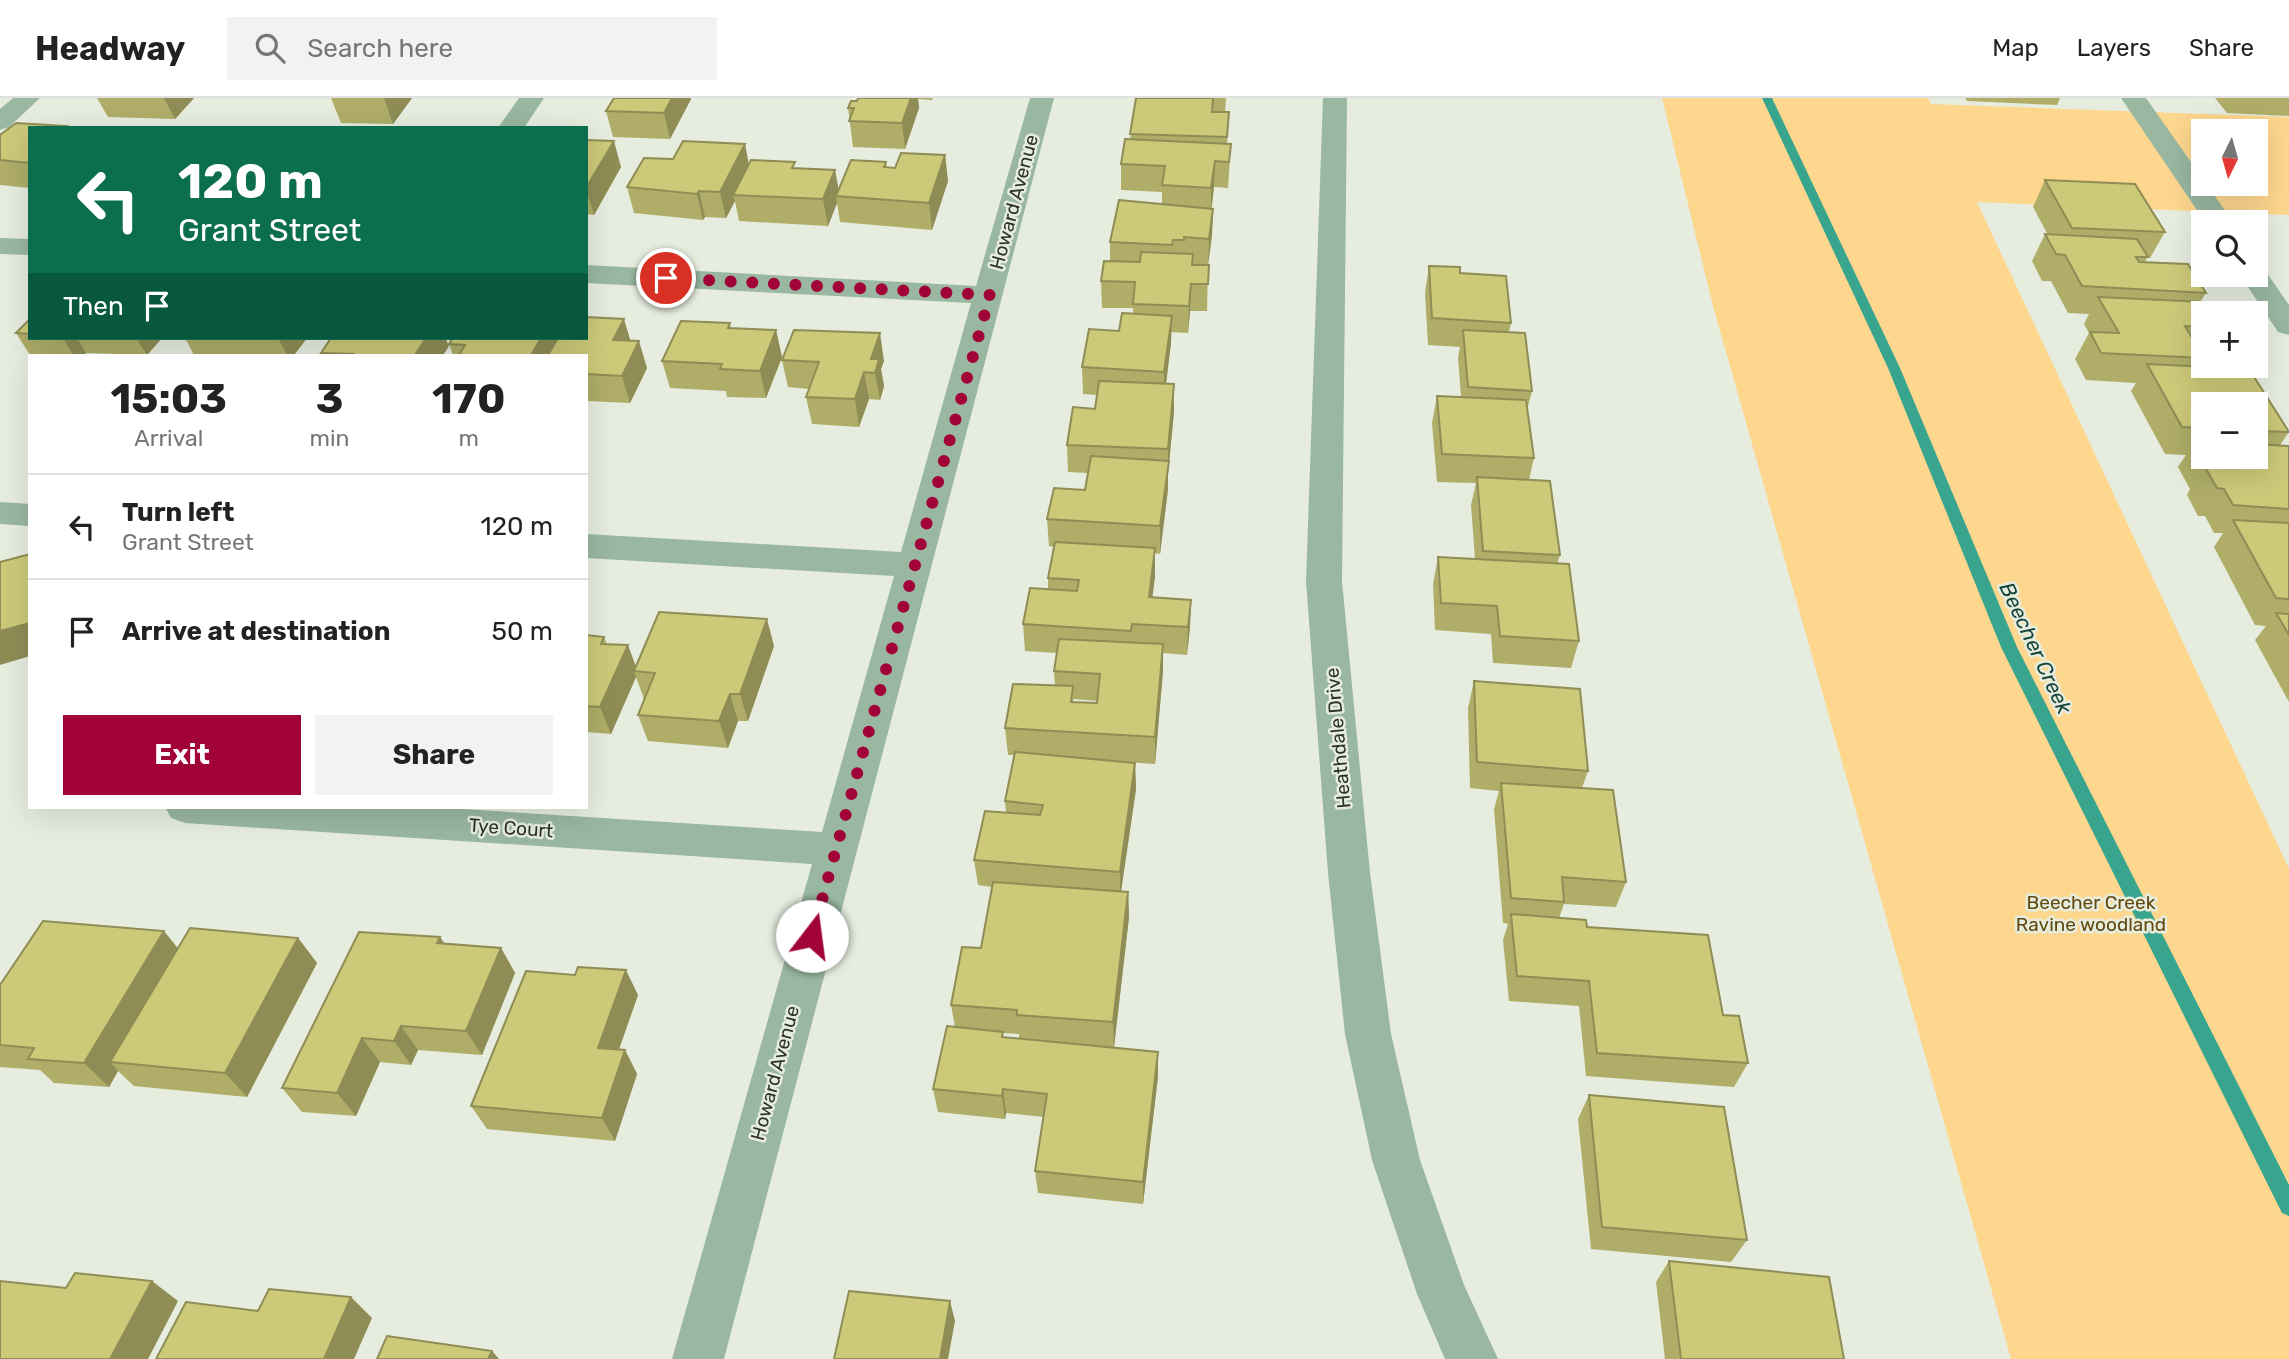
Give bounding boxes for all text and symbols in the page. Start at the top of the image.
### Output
search box [227,17,717,80]
text: Headway [35,29,185,68]
icon: search [251,29,289,67]
text: Search here [307,33,453,64]
text: Map [1992,34,2039,62]
text: Layers [2077,34,2151,62]
text: Share [2189,34,2254,62]
north arrow [2191,119,2268,196]
map controls [2191,119,2268,469]
street label: Howard Avenue [985,132,1043,272]
text: 120 m [178,152,323,210]
icon: left [63,154,154,245]
button: search [2191,210,2268,287]
text: Grant Street [178,211,361,249]
pin [636,248,696,308]
icon: arrive [647,259,685,297]
icon: arrive [138,287,176,325]
text: Then [63,291,124,322]
button: + [2191,301,2268,378]
text: 15:03 [111,374,227,424]
text: 3 [316,374,343,424]
text: 170 [432,374,505,424]
button: − [2191,392,2268,469]
text: Arrival [134,424,203,452]
text: min [310,424,349,452]
text: m [459,424,479,452]
text: Turn left [122,497,234,528]
icon: left [63,508,101,546]
text: 120 m [481,511,553,542]
text: Grant Street [122,528,254,556]
water label: Beecher Creek [1995,578,2078,719]
icon: arrive [63,613,101,651]
text: Arrive at destination [122,616,390,647]
text: 50 m [492,616,553,647]
street label: Heathdale Drive [1320,667,1356,809]
button: Exit [63,715,301,795]
button: Share [315,715,553,795]
street label: Tye Court [468,814,555,842]
park label: Beecher Creek Ravine woodland [2016,891,2166,936]
position arrow [775,899,849,973]
street label: Howard Avenue [746,1003,804,1143]

